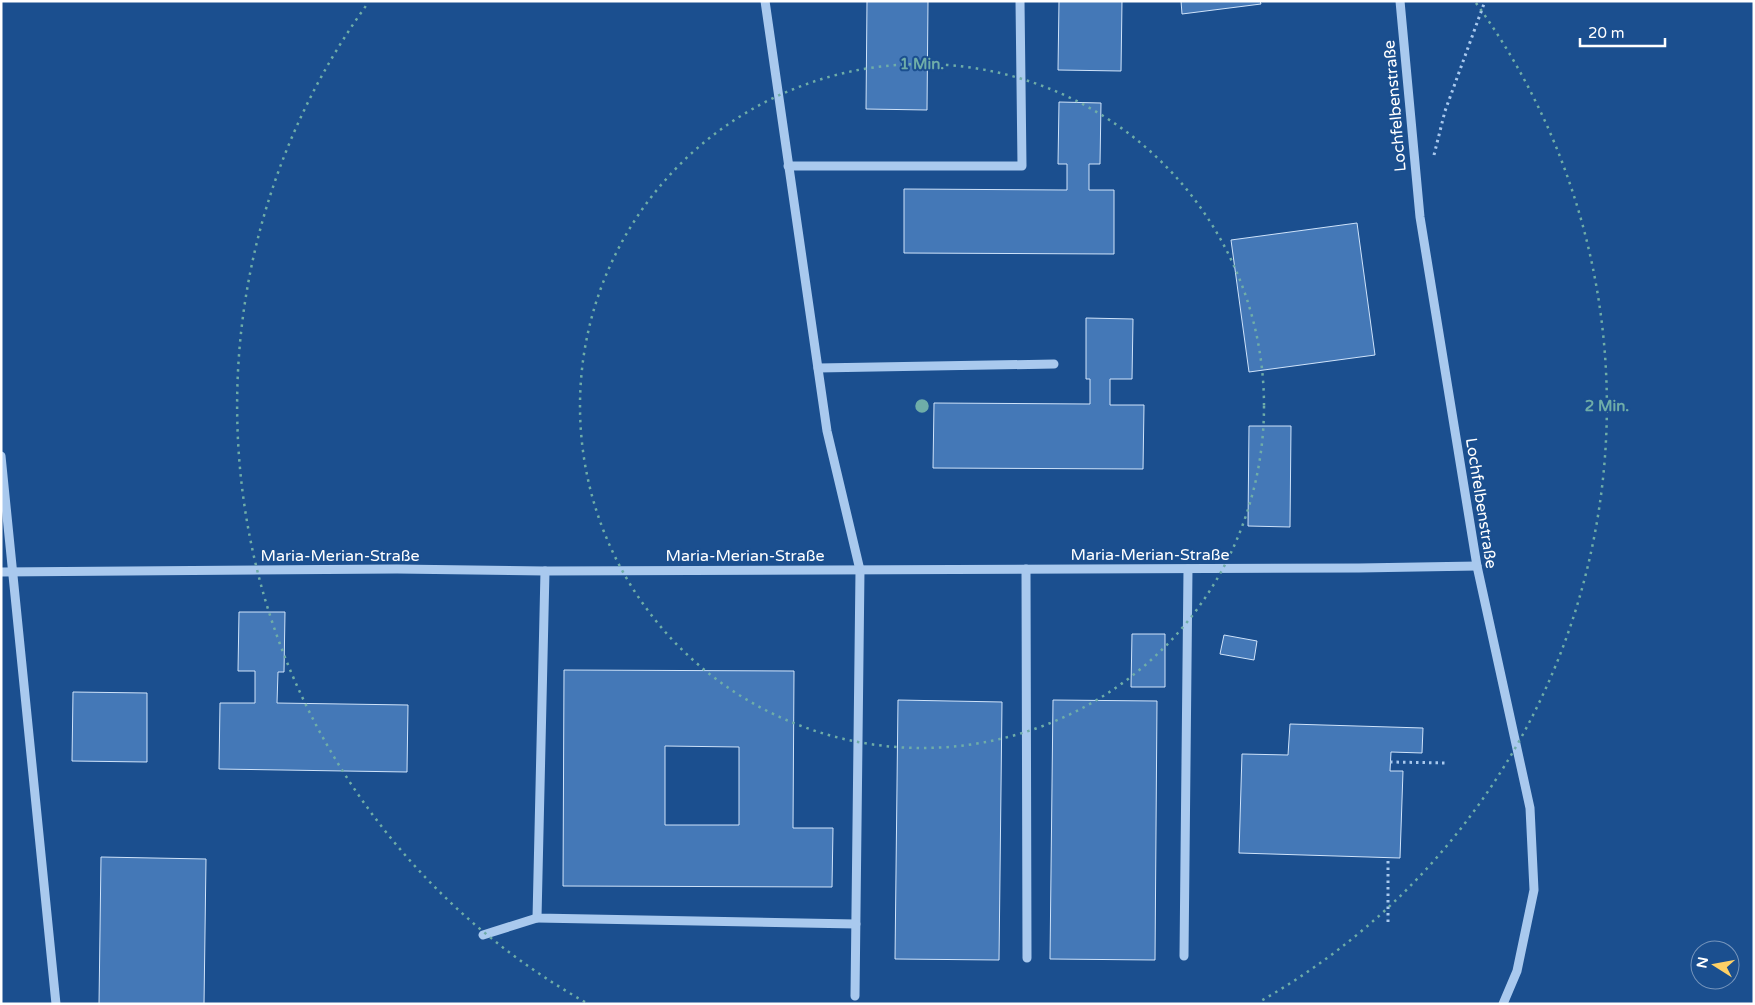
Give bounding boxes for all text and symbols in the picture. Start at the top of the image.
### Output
scale bar [1580,15,1665,47]
text: 20 m [1588,24,1625,42]
street label: Lochfelbenstraße [1379,39,1411,173]
text: 1 Min. [900,55,944,73]
centre of rings [913,397,931,415]
text: 2 Min. [1585,397,1629,415]
street label: Lochfelbenstraße [1461,436,1501,570]
street label: Maria-Merian-Straße [1071,545,1229,565]
street label: Maria-Merian-Straße [261,546,419,566]
street label: Maria-Merian-Straße [666,546,824,566]
north arrow [1690,940,1740,990]
text: N [1693,955,1712,970]

